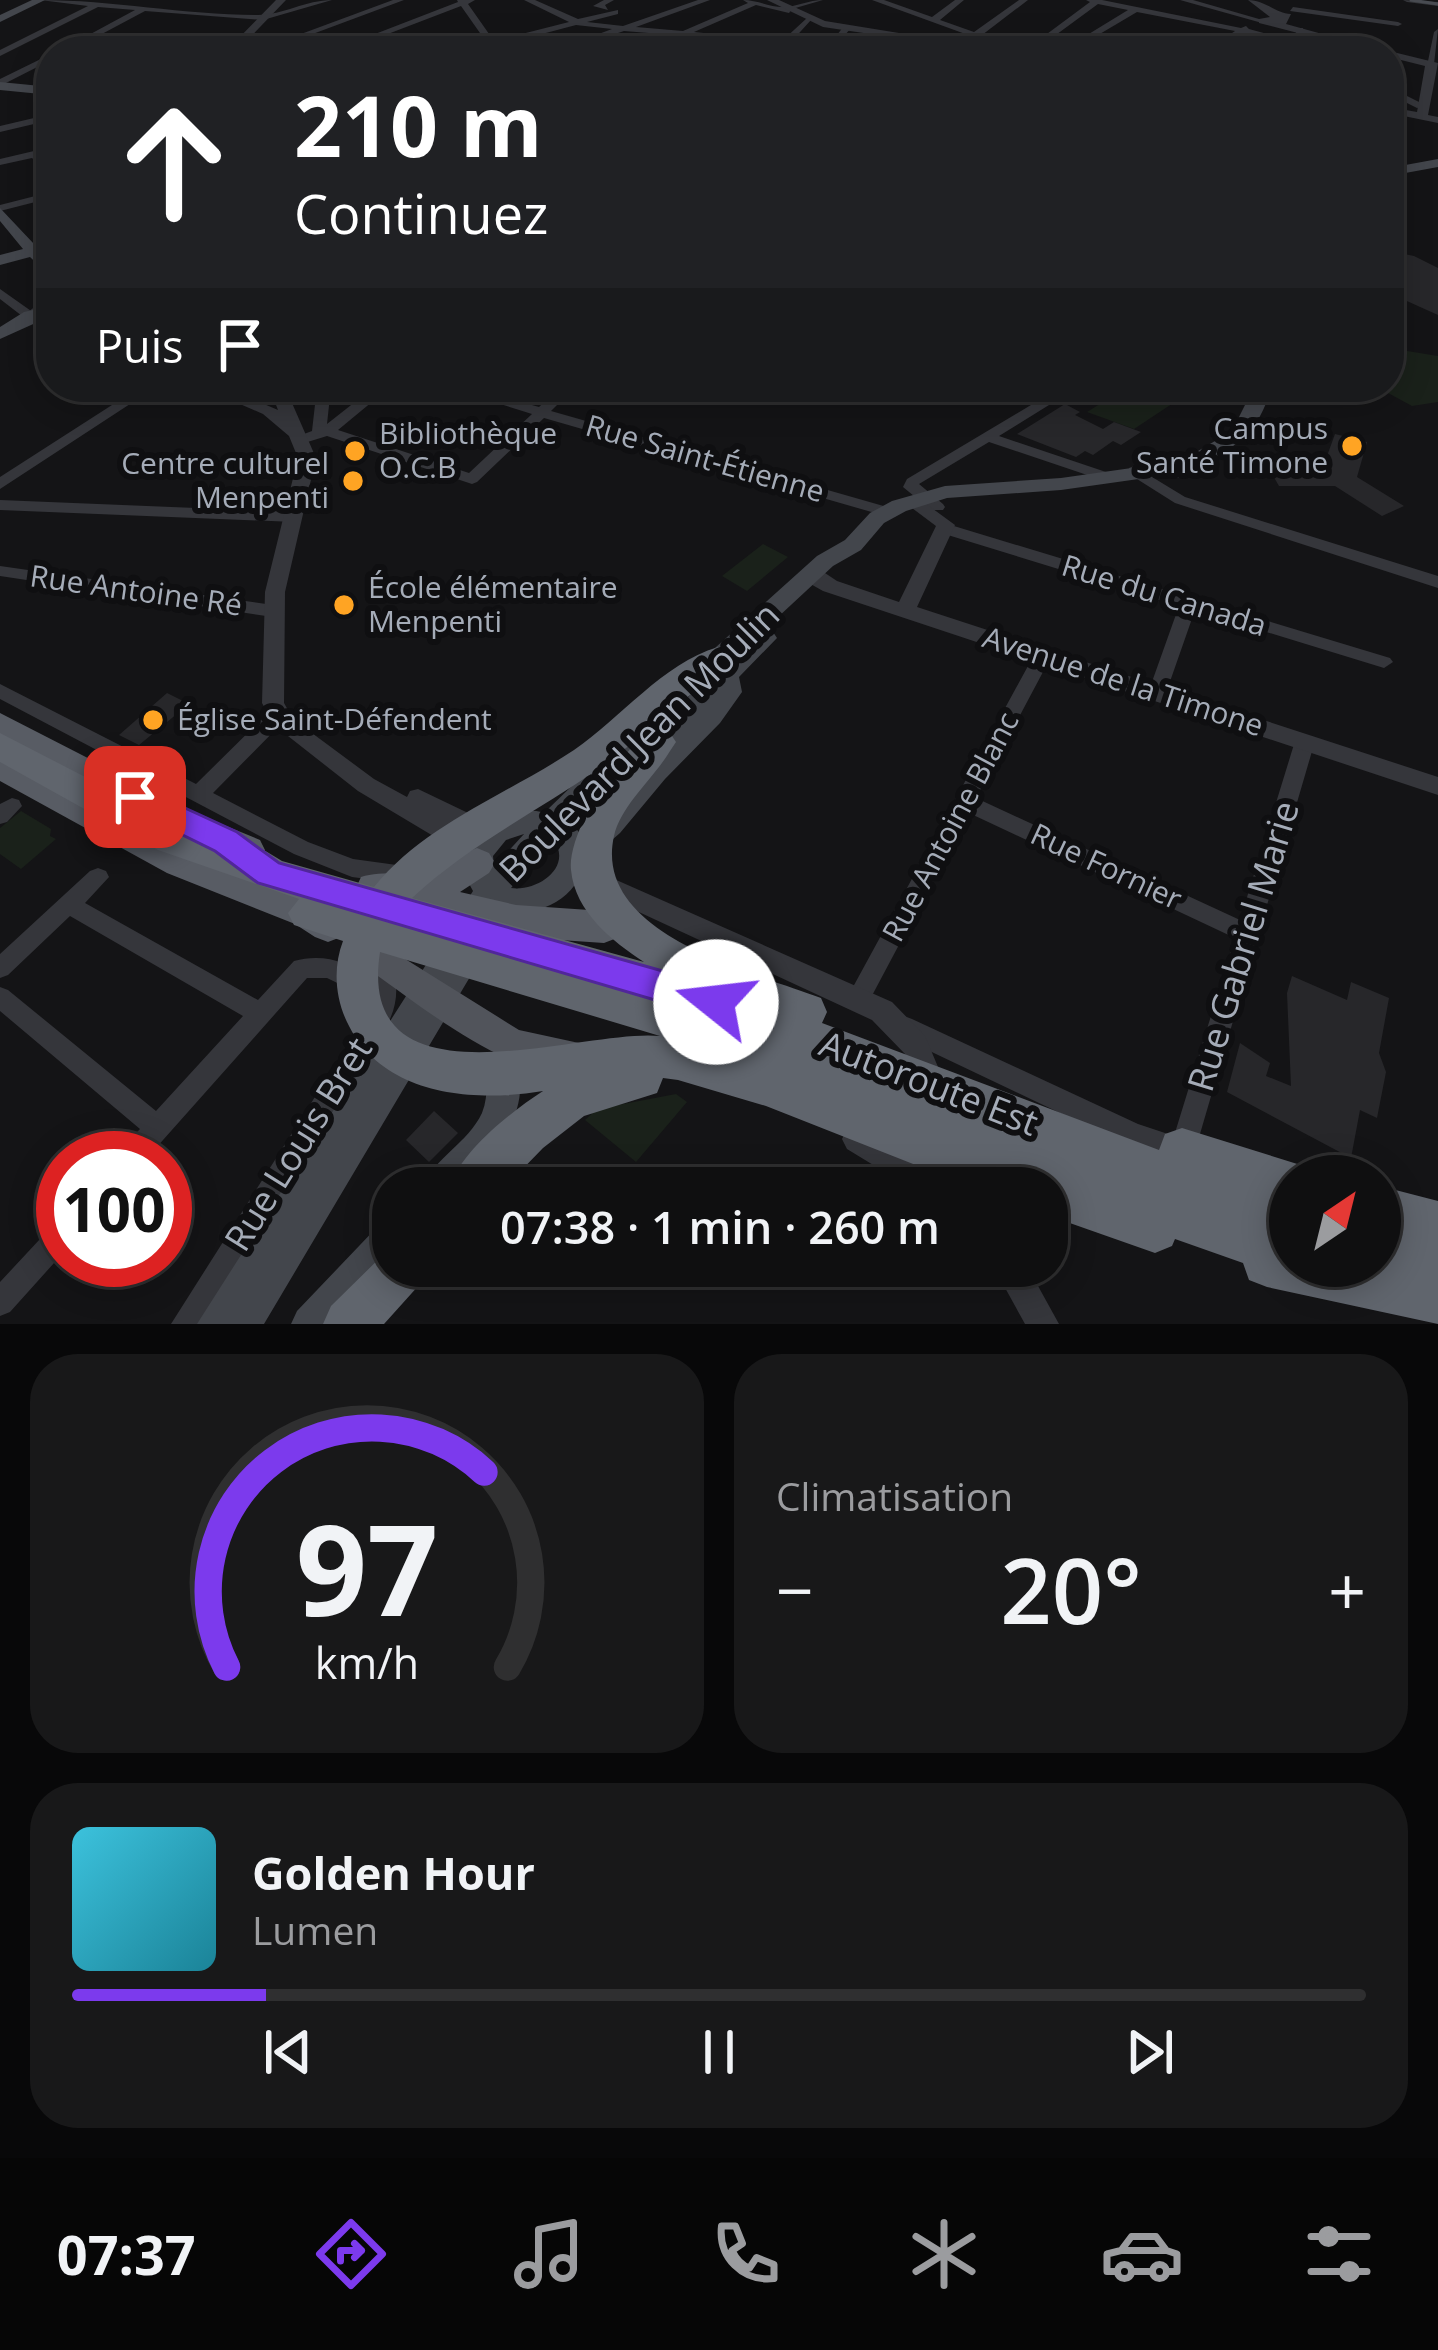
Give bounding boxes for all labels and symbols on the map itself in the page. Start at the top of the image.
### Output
street label: Rue Saint-Étienne [581,404,830,511]
place label: Campus Santé Timone [1136,407,1328,482]
place label: Bibliothèque O.C.B [379,412,557,487]
marker: Campus Santé Timone [1339,433,1365,459]
marker: Bibliothèque O.C.B [342,438,368,464]
place label: Centre culturel Menpenti [121,442,329,517]
marker: Centre culturel Menpenti [340,468,366,494]
street label: Rue du Canada [1057,544,1272,645]
street label: Rue Antoine Ré [28,554,245,625]
place label: École élémentaire Menpenti [368,566,618,641]
street label: Boulevard Jean Moulin [488,591,790,893]
marker: École élémentaire Menpenti [331,592,357,618]
street label: Avenue de la Timone [978,616,1269,745]
place label: Église Saint-Défendent [177,698,492,739]
street label: Rue Antoine Blanc [872,704,1028,948]
marker: Église Saint-Défendent [140,707,166,733]
pin [84,746,186,848]
street label: Rue Gabriel Marie [1175,795,1310,1097]
street label: Rue Fornier [1024,813,1189,919]
position arrow [653,939,779,1065]
street label: Autoroute Est [813,1018,1045,1147]
street label: Rue Louis Bret [212,1028,383,1260]
speed limit sign: 100 [36,1131,192,1287]
north arrow [1269,1155,1401,1287]

